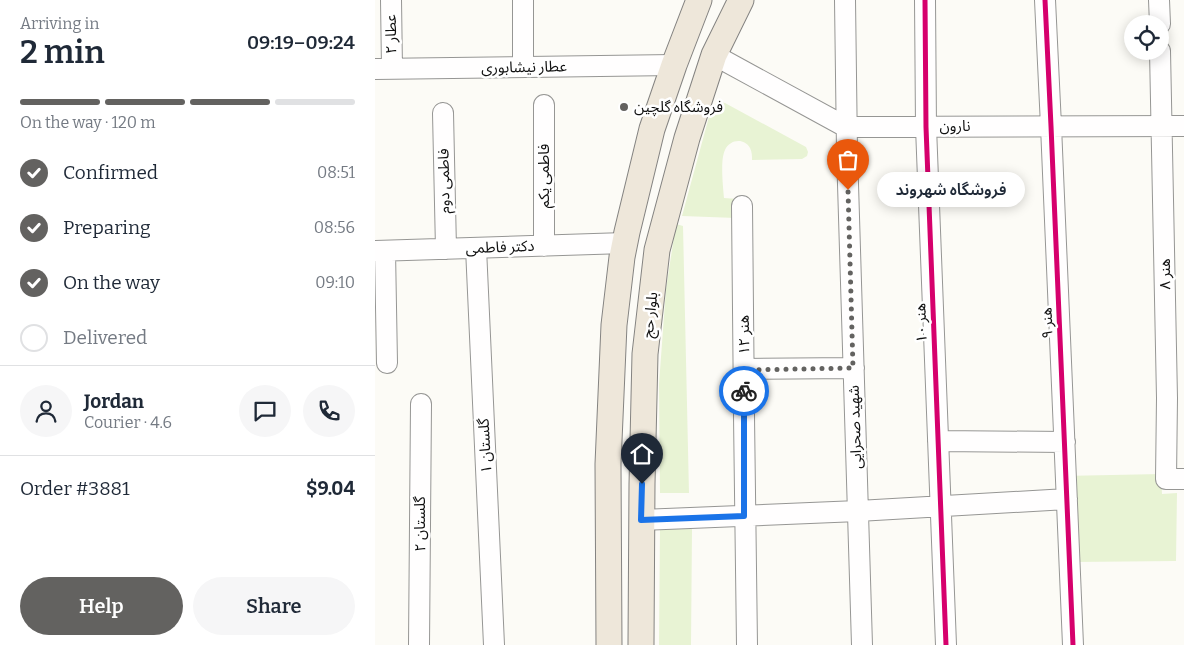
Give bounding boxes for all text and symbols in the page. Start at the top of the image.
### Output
text: Arriving in [20,14,99,33]
street label: عطار ۲ [382,14,400,54]
map controls [1124,15,1169,60]
button: locate [1124,15,1169,60]
text: 09:19–09:24 [247,31,355,54]
text: 2 min [20,33,105,71]
street label: عطار نیشابوری [481,57,568,77]
place label: فروشگاه گلچین [634,98,723,117]
marker: فروشگاه گلچین [618,101,630,113]
text: On the way · 120 m [20,113,155,132]
street label: نارون [940,117,970,135]
pin [827,139,869,190]
street label: فاطمی یکم [535,143,555,208]
icon: bag [834,146,862,174]
street label: فاطمی دوم [434,148,456,214]
icon: check [20,159,48,187]
text: Confirmed [63,161,158,184]
text: 08:51 [317,163,355,182]
callout: فروشگاه شهروند [878,172,1025,208]
text: فروشگاه شهروند [896,180,1006,199]
icon: check [20,214,48,242]
text: Preparing [63,216,151,239]
text: 08:56 [314,218,355,237]
street label: دکتر فاطمی [465,237,535,257]
street label: هنر ۸ [1156,258,1174,290]
icon: check [20,269,48,297]
text: On the way [63,271,160,294]
text: 09:10 [315,273,355,292]
street label: بلوار حج [639,291,664,339]
street label: هنر ۱۰ [911,303,931,343]
street label: هنر ۹ [1037,307,1057,339]
street label: هنر ۱۲ [735,315,753,355]
text: Delivered [63,326,147,349]
courier [719,366,769,416]
icon: bike [730,377,758,405]
button: person [20,385,72,437]
button: chat [239,385,291,437]
button: phone [303,385,355,437]
street label: شهید صحرایی [845,385,865,469]
text: Jordan [84,390,144,413]
text: Courier · 4.6 [84,413,172,432]
street label: گلستان ۱ [475,417,495,474]
pin [621,433,663,484]
icon: home [628,440,656,468]
text: Order #3881 [20,477,130,500]
text: $9.04 [306,477,355,500]
street label: گلستان ۲ [411,496,429,552]
button: Help [20,577,183,635]
button: Share [193,577,355,635]

